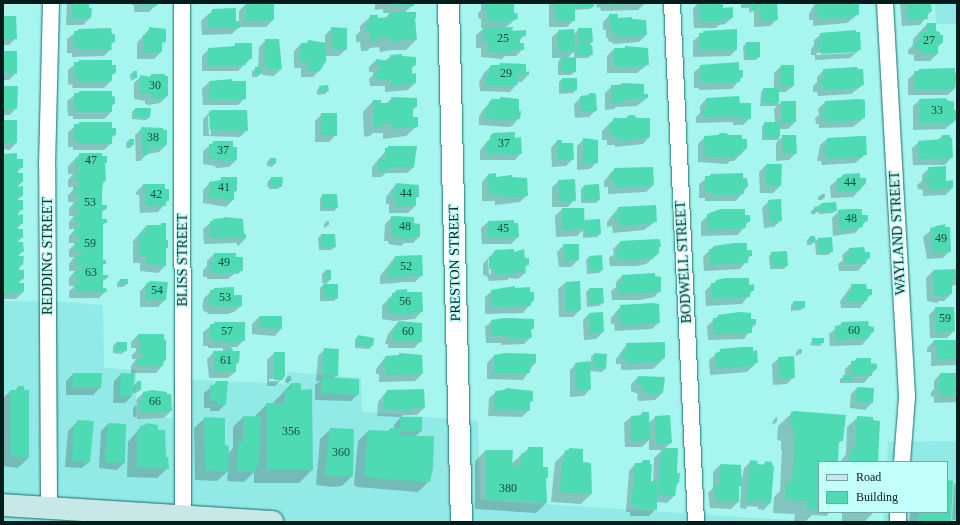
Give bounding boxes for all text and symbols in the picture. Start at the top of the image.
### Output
house number: 25 [497,32,509,46]
house number: 27 [923,34,935,48]
house number: 29 [500,67,512,81]
house number: 30 [149,79,161,93]
house number: 33 [931,104,943,118]
house number: 38 [147,131,159,145]
house number: 37 [498,137,510,151]
house number: 37 [217,144,229,158]
house number: 47 [85,154,97,168]
street label: WAYLAND STREET [886,170,910,296]
house number: 44 [844,176,856,190]
house number: 41 [218,181,230,195]
house number: 44 [400,187,412,201]
house number: 42 [150,188,162,202]
house number: 53 [84,196,96,210]
street label: REDDING STREET [40,197,56,315]
street label: BODWELL STREET [672,200,696,324]
street label: PRESTON STREET [446,204,464,322]
house number: 48 [845,212,857,226]
street label: BLISS STREET [175,214,191,306]
house number: 48 [399,220,411,234]
house number: 45 [497,222,509,236]
house number: 49 [935,232,947,246]
house number: 59 [84,237,96,251]
house number: 49 [218,256,230,270]
house number: 52 [400,260,412,274]
house number: 63 [85,266,97,280]
house number: 54 [151,284,163,298]
house number: 53 [219,291,231,305]
house number: 56 [399,295,411,309]
house number: 59 [939,312,951,326]
house number: 60 [848,324,860,338]
house number: 57 [221,325,233,339]
house number: 60 [402,325,414,339]
house number: 61 [220,354,232,368]
house number: 66 [149,395,161,409]
house number: 356 [282,425,300,439]
house number: 360 [332,446,350,460]
legend [818,461,948,513]
text: Road [856,470,881,484]
house number: 380 [499,482,517,496]
text: Building [856,490,898,504]

